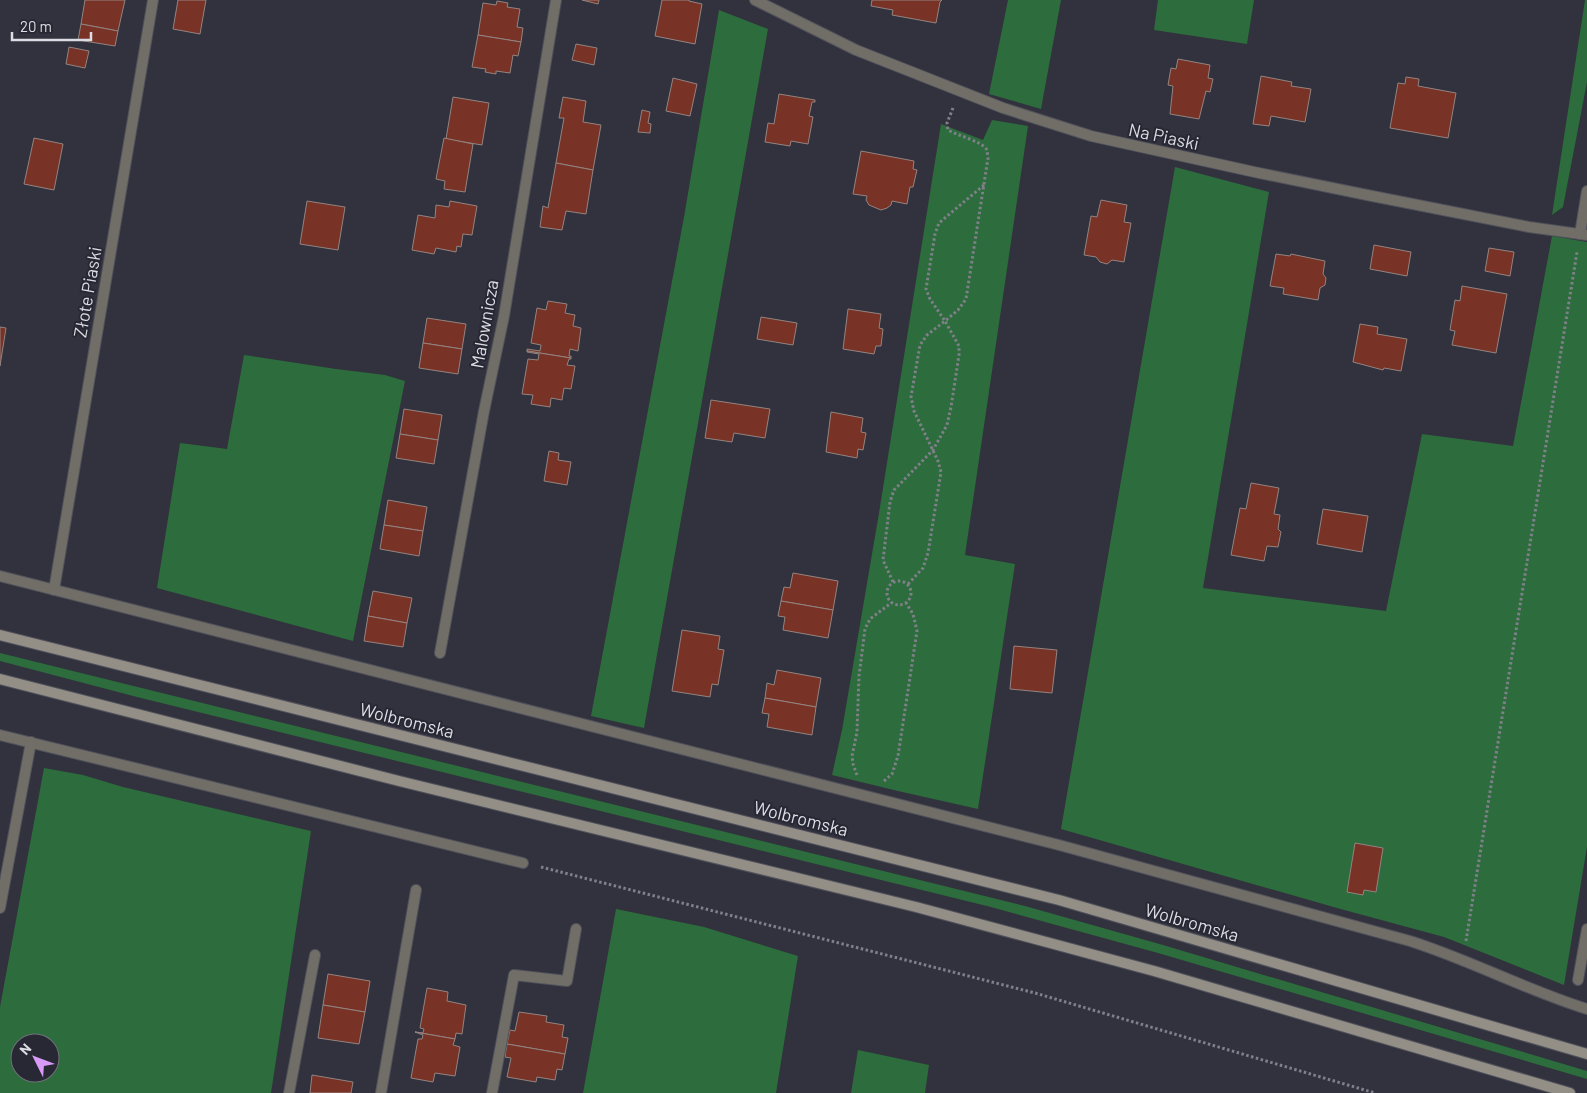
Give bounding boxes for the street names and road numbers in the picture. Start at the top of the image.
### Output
street label: Na Piaski [1127,118,1201,154]
street label: Złote Piaski [68,245,106,339]
street label: Malownicza [465,278,503,370]
street label: Wolbromska [357,698,457,742]
street label: Wolbromska [751,796,851,840]
street label: Wolbromska [1143,898,1241,946]

